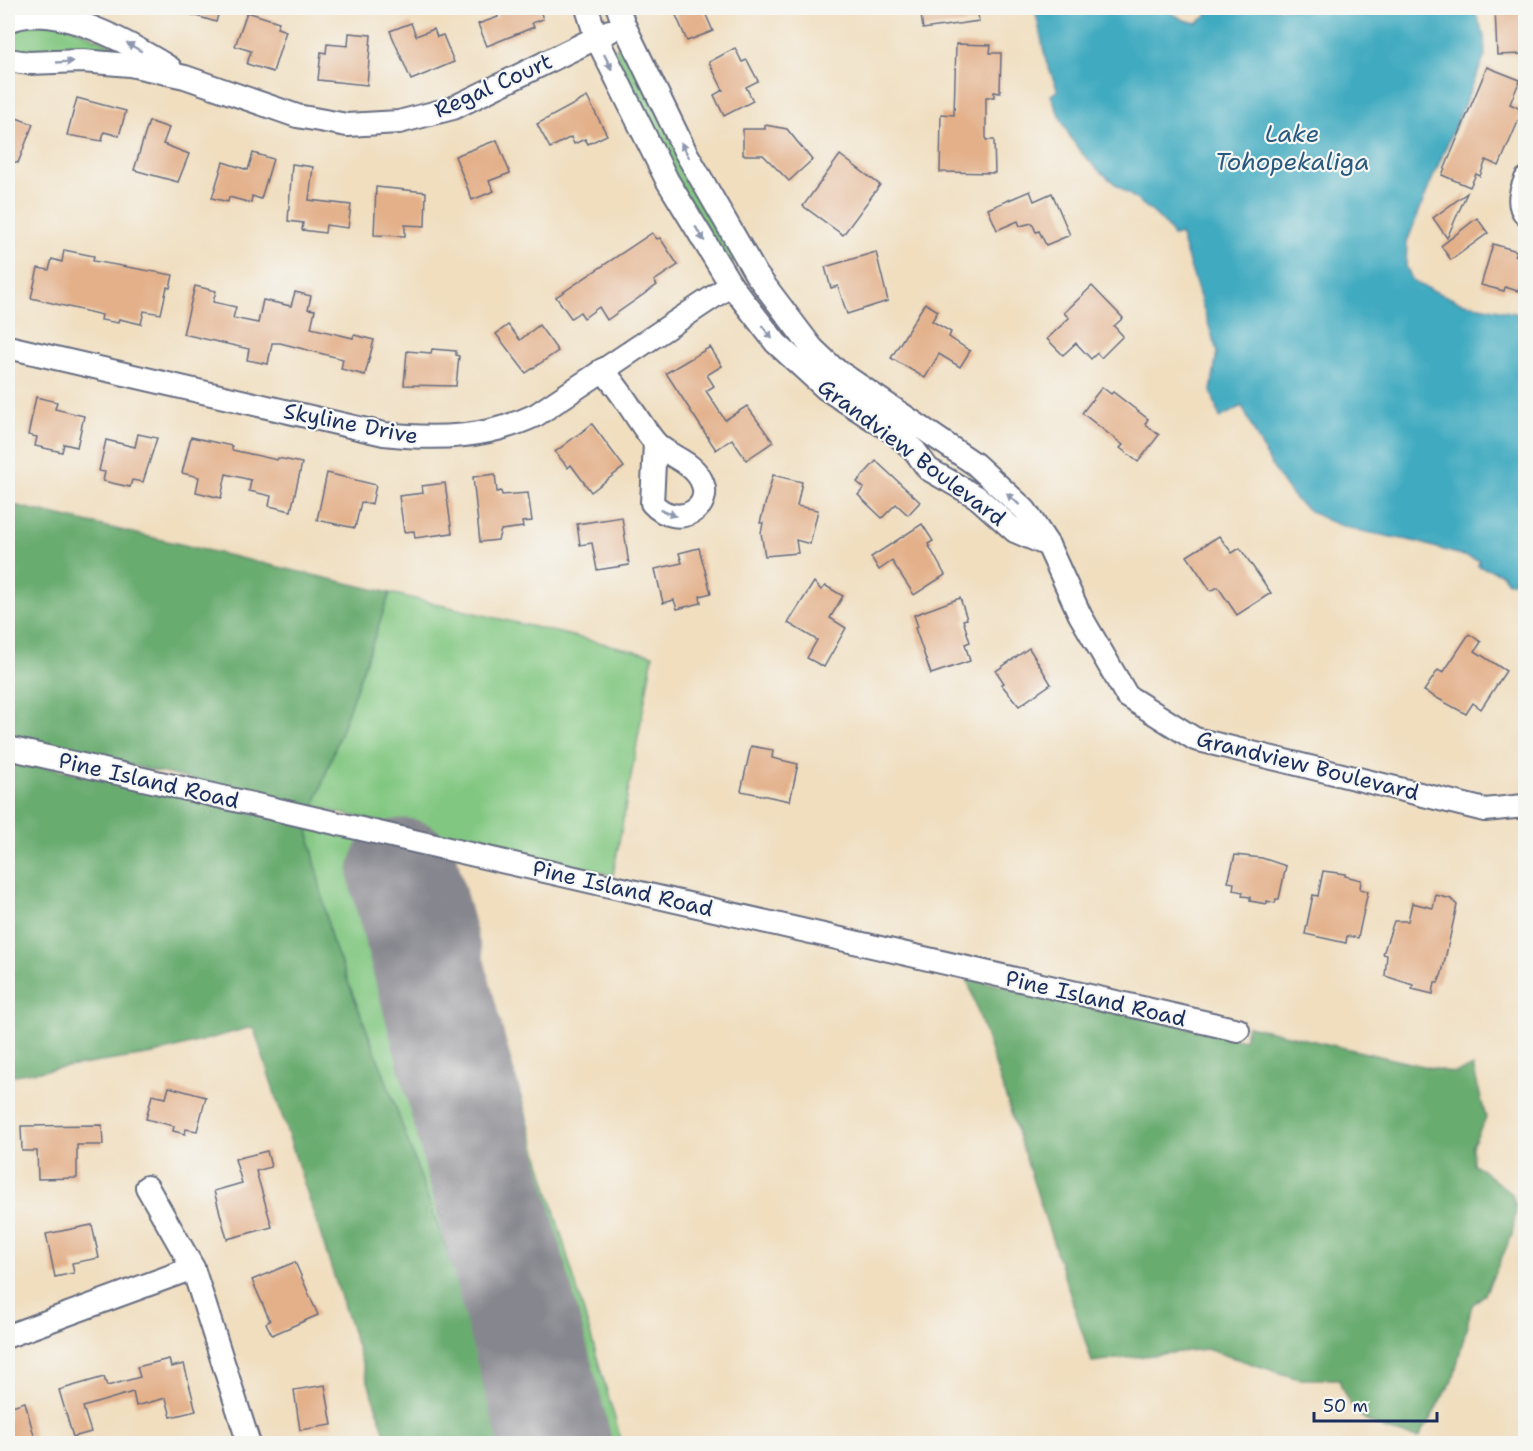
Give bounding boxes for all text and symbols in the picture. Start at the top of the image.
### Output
one-way arrow [126,42,142,53]
street label: Regal Court [430,47,557,124]
one-way arrow [604,53,613,70]
one-way arrow [56,57,75,66]
water label: Lake Tohopekaliga [1215,118,1369,178]
one-way arrow [680,141,690,158]
one-way arrow [694,226,705,242]
one-way arrow [760,324,772,339]
street label: Grandview Boulevard [812,372,1012,533]
street label: Skyline Drive [281,396,421,451]
one-way arrow [1006,492,1020,506]
one-way arrow [659,509,677,519]
street label: Grandview Boulevard [1194,724,1422,807]
street label: Pine Island Road [56,746,242,815]
street label: Pine Island Road [530,854,716,923]
street label: Pine Island Road [1003,964,1189,1033]
scale bar [1314,1385,1437,1423]
text: 50 m [1323,1394,1368,1418]

